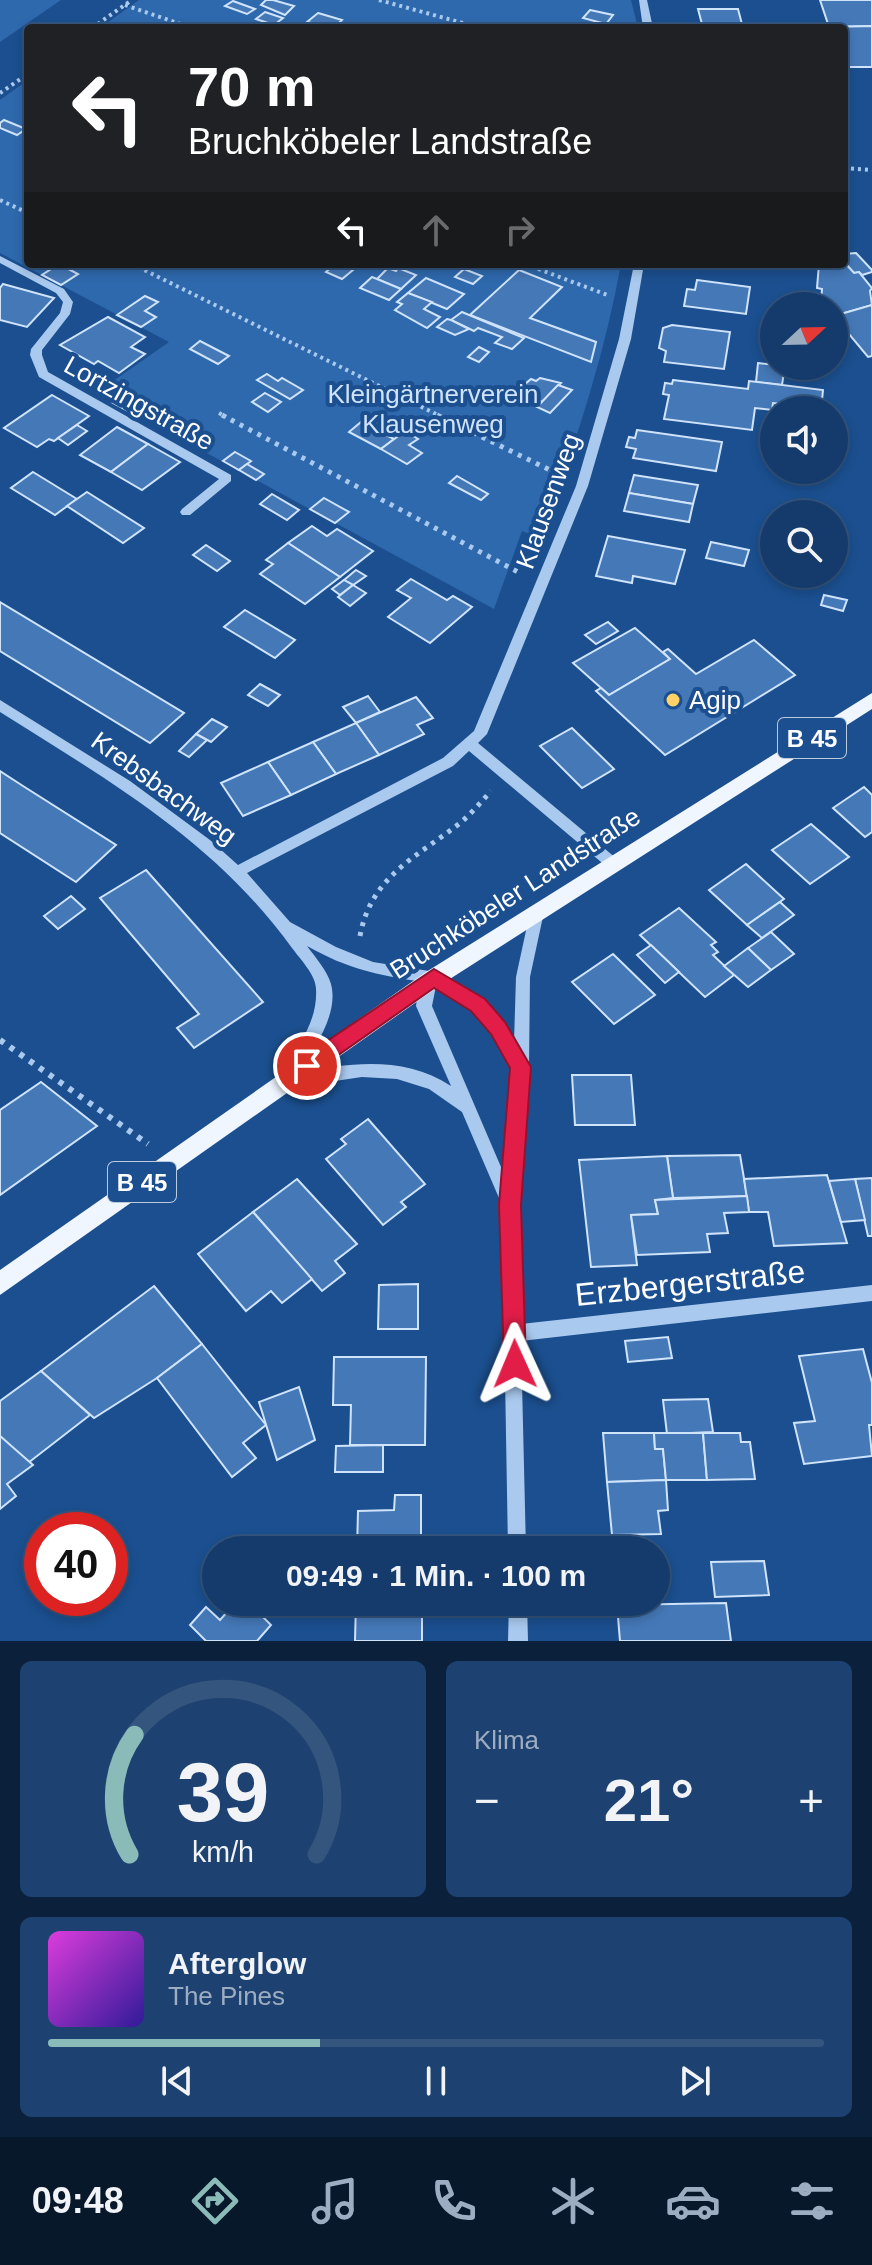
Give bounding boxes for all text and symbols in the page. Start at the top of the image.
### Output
text: 70 m [188,55,316,118]
icon: left [56,56,160,160]
text: Bruchköbeler Landstraße [188,121,592,162]
icon: left [330,208,374,252]
icon: ahead [414,208,458,252]
icon: right [498,208,542,252]
north arrow [760,292,848,380]
map controls [760,292,848,588]
street label: Lortzingstraße [59,350,219,456]
park label: Kleingärtnerverein Klausenweg [327,379,539,439]
button: sound [760,396,848,484]
street label: Klausenweg [510,429,586,573]
button: search [760,500,848,588]
place label: Agip [689,685,741,715]
marker: Agip [664,691,682,709]
road number: B 45 [778,718,846,758]
street label: Krebsbachweg [86,725,242,851]
street label: Bruchköbeler Landstraße [384,801,646,985]
pin [273,1032,341,1100]
icon: arrive [285,1044,329,1088]
road number: B 45 [108,1162,176,1202]
street label: Erzbergerstraße [573,1253,807,1313]
position arrow [473,1322,557,1406]
speed limit sign: 40 [24,1512,128,1616]
text: 09:49 · 1 Min. · 100 m [286,1559,586,1592]
text: Klima [474,1725,539,1755]
text: 39 [177,1746,269,1839]
text: 21° [604,1767,694,1834]
text: − [474,1776,500,1825]
text: + [798,1776,824,1825]
text: km/h [192,1836,254,1868]
text: Afterglow [168,1947,306,1980]
text: The Pines [168,1981,285,2011]
icon: previous [155,2059,199,2103]
icon: pause [414,2059,458,2103]
icon: next [673,2059,717,2103]
icon: directions [187,2173,243,2229]
icon: music [307,2173,363,2229]
icon: phone [426,2173,482,2229]
icon: climate [545,2173,601,2229]
icon: car [665,2173,721,2229]
icon: filters [784,2173,840,2229]
text: 09:48 [32,2180,124,2221]

